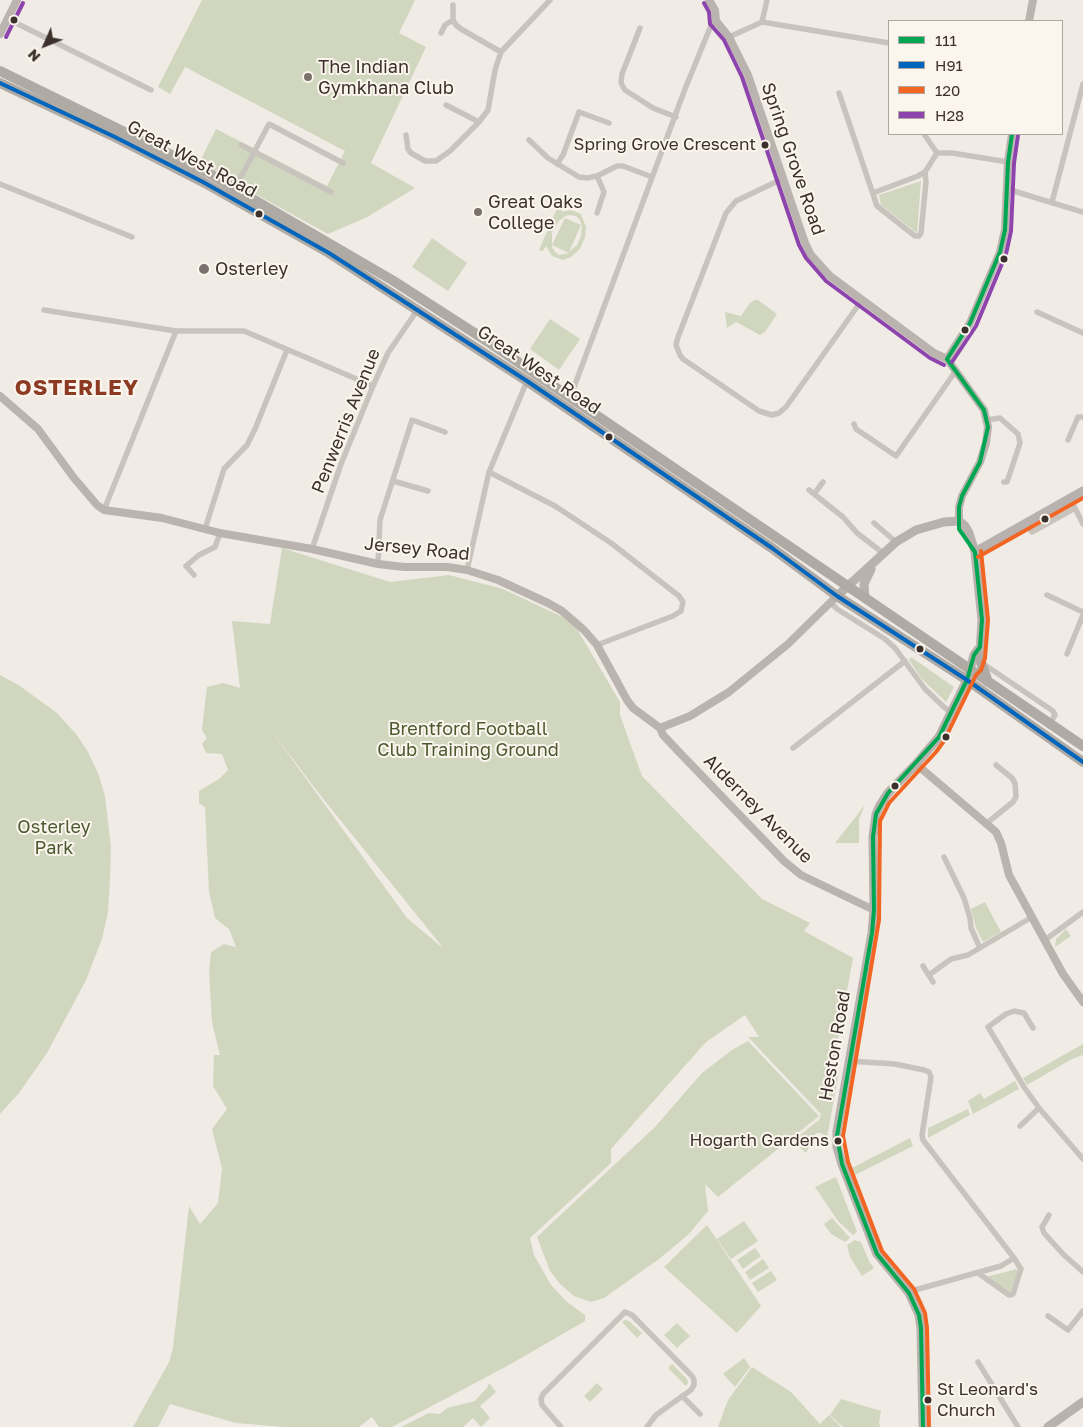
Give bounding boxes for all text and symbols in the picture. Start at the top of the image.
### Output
unlabelled marker [9,15,19,25]
north arrow [20,20,70,70]
legend [888,20,1063,135]
text: 111 [935,31,957,49]
text: N [24,46,44,66]
place label: The Indian Gymkhana Club [318,56,454,98]
text: H91 [935,56,963,74]
marker: The Indian Gymkhana Club [302,71,314,83]
street label: Spring Grove Road [757,80,829,238]
text: 120 [935,81,960,99]
text: H28 [935,106,964,124]
street label: Great West Road [123,116,261,202]
place label: Spring Grove Crescent [574,135,756,155]
marker: Spring Grove Crescent [760,140,770,150]
place label: Great Oaks College [488,191,583,233]
marker: Great Oaks College [472,206,484,218]
unlabelled marker [254,209,264,219]
unlabelled marker [999,254,1009,264]
place label: Osterley [215,258,288,280]
marker: Osterley [197,262,211,276]
street label: Great West Road [473,321,605,419]
unlabelled marker [960,325,970,335]
street label: Penwerris Avenue [307,345,385,497]
district label: OSTERLEY [14,375,140,401]
unlabelled marker [604,432,614,442]
unlabelled marker [1040,514,1050,524]
street label: Jersey Road [363,533,471,565]
unlabelled marker [915,644,925,654]
park label: Brentford Football Club Training Ground [377,718,559,761]
unlabelled marker [941,732,951,742]
street label: Alderney Avenue [699,750,817,868]
unlabelled marker [890,781,900,791]
park label: Osterley Park [17,816,91,859]
street label: Heston Road [815,989,855,1103]
place label: Hogarth Gardens [690,1131,829,1151]
marker: Hogarth Gardens [833,1136,843,1146]
place label: St Leonard's Church [937,1380,1038,1420]
marker: St Leonard's Church [923,1395,933,1405]

